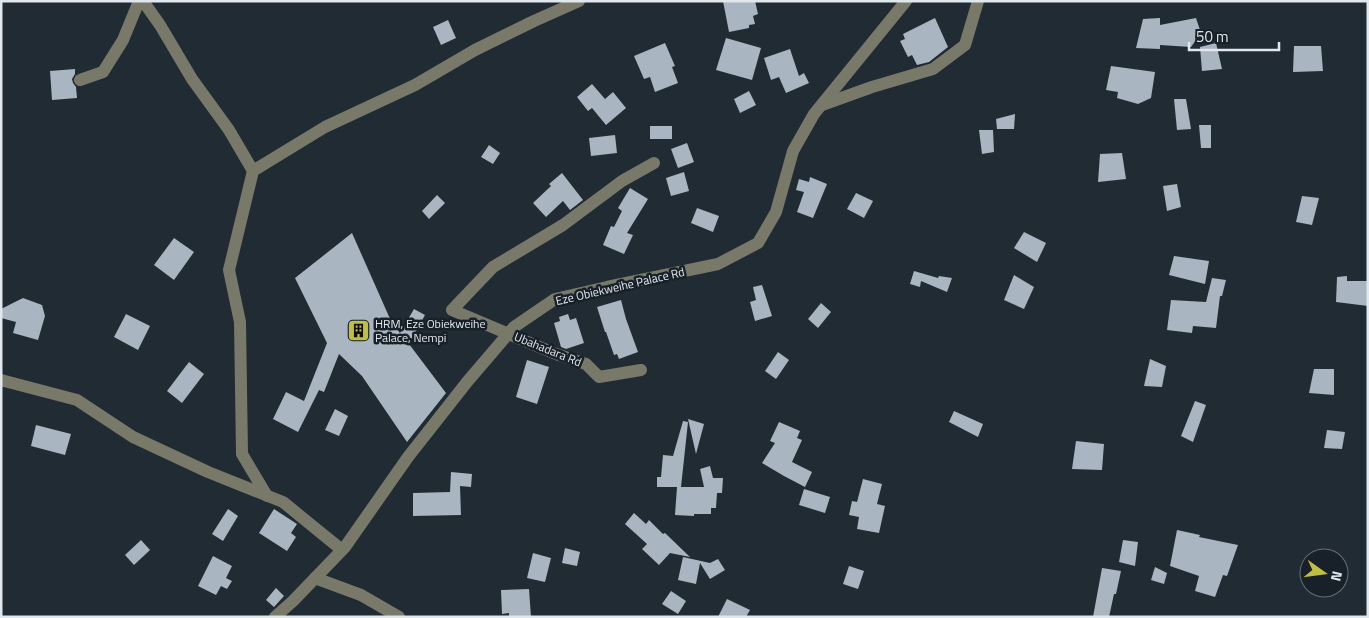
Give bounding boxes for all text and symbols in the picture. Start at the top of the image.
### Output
scale bar [1189,20,1279,52]
text: 50 m [1196,25,1229,48]
street label: Eze Obiekweihe Palace Rd [554,262,686,310]
place label: HRM, Eze Obiekweihe Palace, Nempi [375,314,486,347]
building icon: HRM, Eze Obiekweihe Palace, Nempi [347,318,371,342]
street label: Ubahadara Rd [511,327,585,371]
north arrow [1299,548,1349,598]
text: N [1326,569,1348,584]

